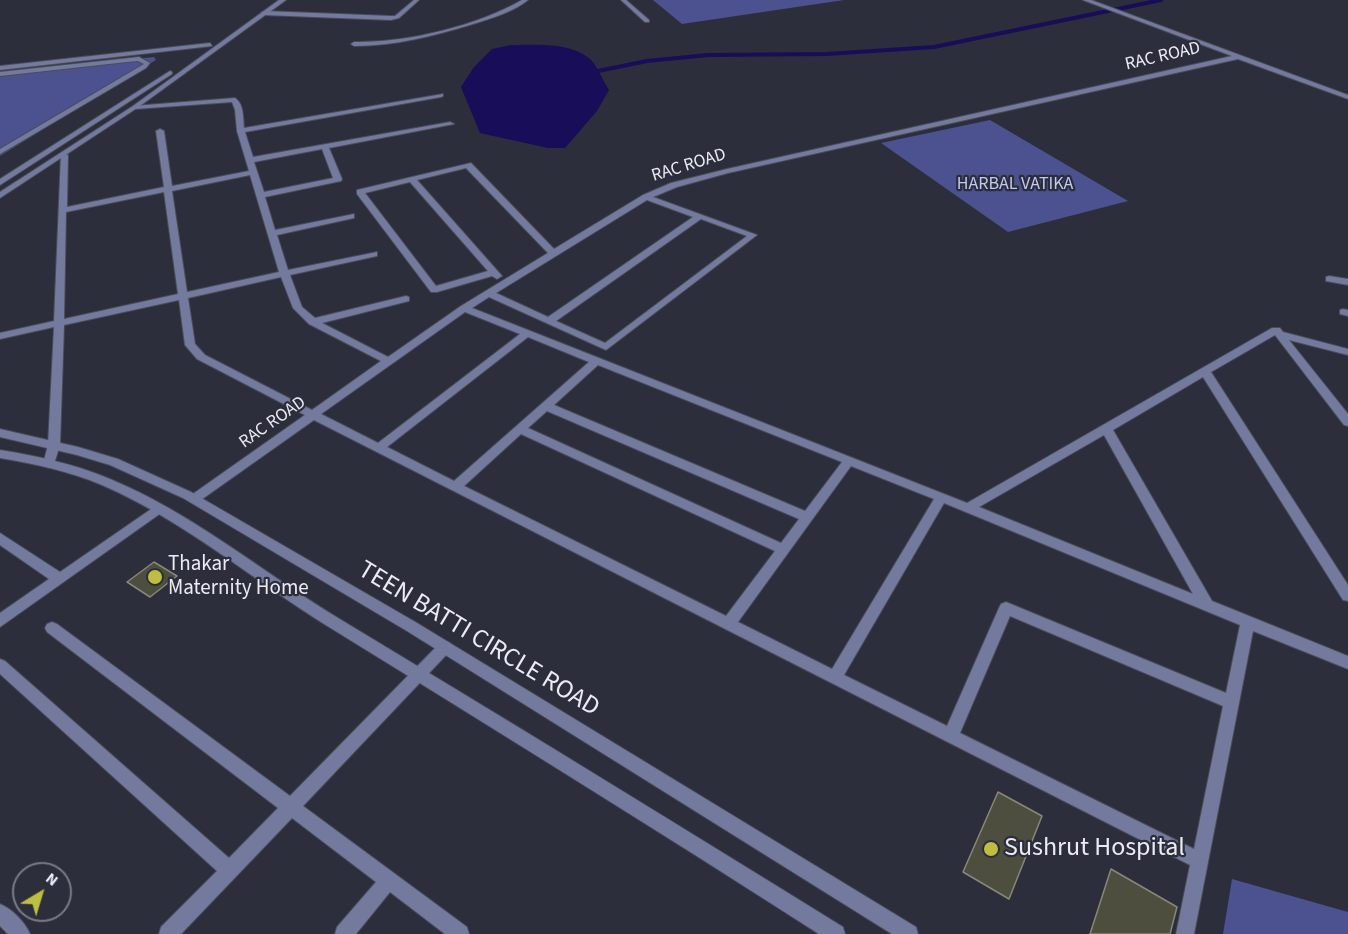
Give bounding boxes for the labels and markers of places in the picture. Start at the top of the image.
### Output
place label: Thakar Maternity Home [168,552,309,602]
marker: Thakar Maternity Home [146,568,164,586]
place label: Sushrut Hospital [1004,833,1185,865]
marker: Sushrut Hospital [982,840,1000,858]

